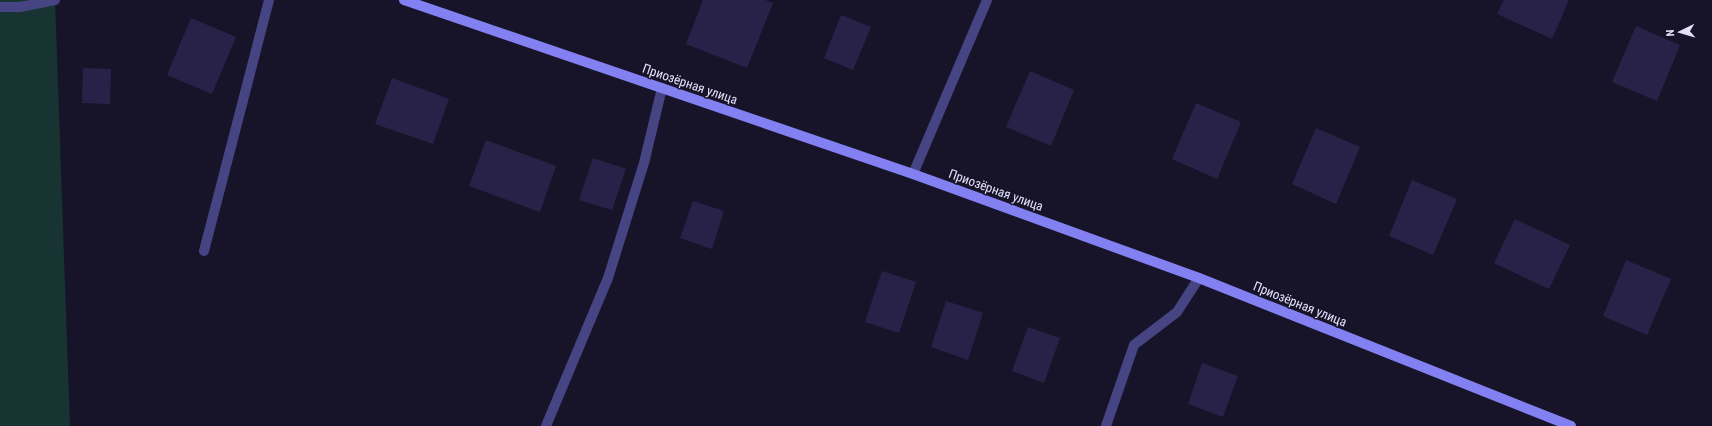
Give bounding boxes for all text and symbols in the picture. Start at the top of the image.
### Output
north arrow [1660,12,1700,52]
text: N [1664,29,1677,37]
street label: Приозёрная улица [641,61,739,107]
street label: Приозёрная улица [947,166,1045,214]
street label: Приозёрная улица [1251,278,1349,330]

